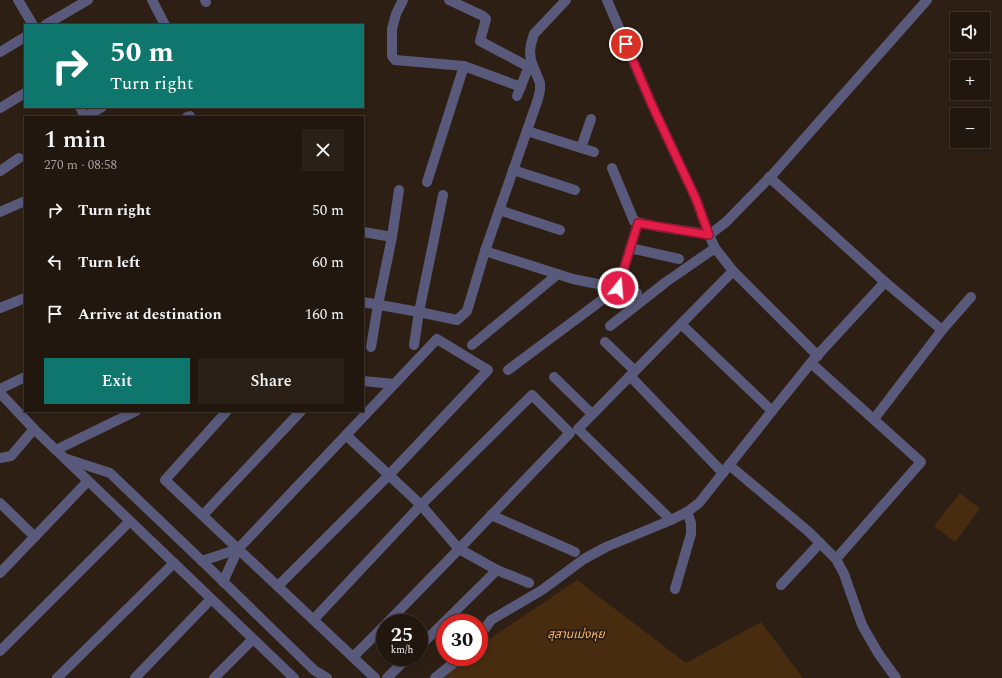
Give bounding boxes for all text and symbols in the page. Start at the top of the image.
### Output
map controls [950,12,990,148]
button: sound [950,12,990,52]
pin [609,27,643,61]
text: 50 m [110,31,174,74]
icon: arrive [615,33,637,55]
icon: right [44,40,96,92]
button: + [950,60,990,100]
text: Turn right [110,70,193,97]
button: − [950,108,990,148]
text: 1 min [44,122,106,158]
button: close [302,129,344,171]
text: 270 m · 08:58 [44,155,117,175]
icon: right [44,199,66,221]
text: Turn right [78,199,151,222]
text: 50 m [312,199,344,222]
icon: left [44,251,66,273]
text: Turn left [78,251,140,274]
text: 60 m [312,251,344,274]
position arrow [597,267,639,309]
icon: arrive [44,303,66,325]
text: Arrive at destination [78,303,222,326]
text: 160 m [305,303,344,326]
button: Exit [44,358,190,404]
button: Share [198,358,344,404]
speed limit sign: 30 [436,614,488,666]
text: 25 [391,620,413,650]
park label: สุสานเม่งหุย [547,625,606,644]
text: km/h [391,642,413,658]

